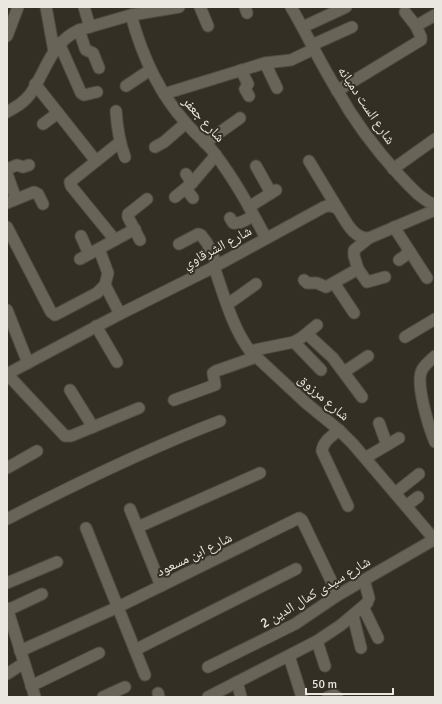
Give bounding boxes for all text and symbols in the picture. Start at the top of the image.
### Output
street label: شارع الست دميانه [333,63,399,148]
street label: شارع جعفر [177,92,229,146]
street label: شارع الشرقاوي [180,222,256,275]
street label: شارع مرزوق [294,370,353,425]
street label: شارع ابن مسعود [154,529,235,581]
street label: شارع سيدى كمال الدين 2 [257,553,374,633]
scale bar [306,670,393,696]
text: 50 m [312,677,337,692]

